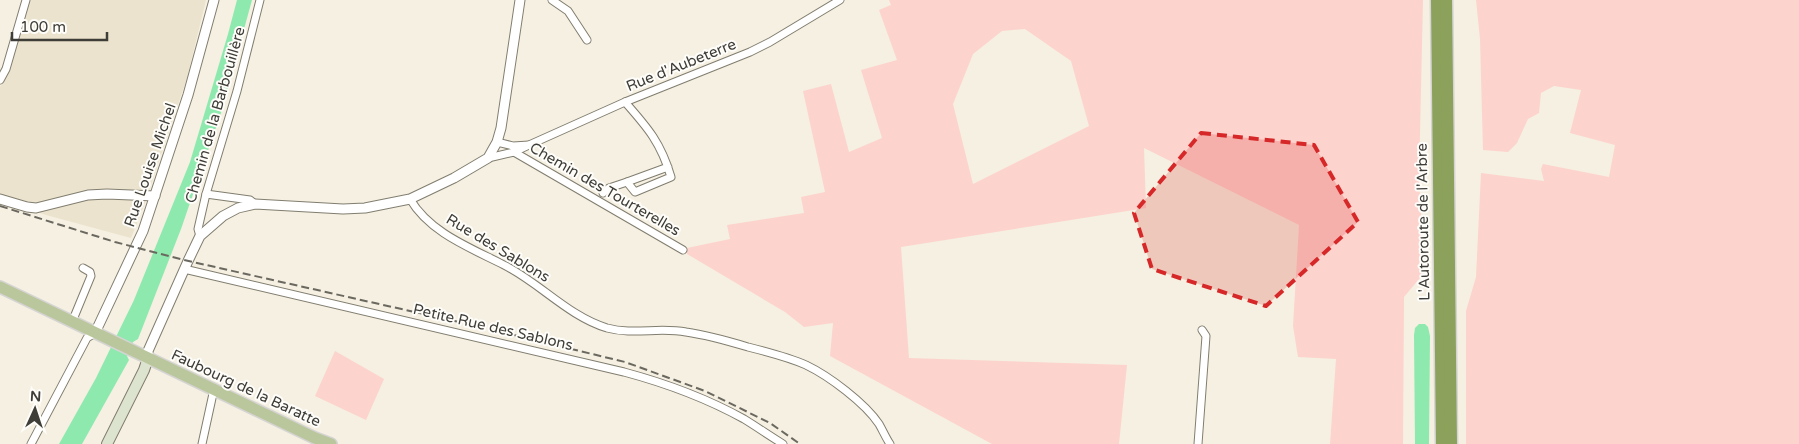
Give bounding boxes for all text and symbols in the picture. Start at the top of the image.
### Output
scale bar [12,10,108,42]
text: 100 m [20,18,66,36]
street label: Chemin de la Barbouillère [181,25,249,205]
street label: Rue d'Aubeterre [623,35,739,95]
street label: Rue Louise Michel [120,101,180,229]
street label: Chemin des Tourterelles [526,138,684,240]
street label: L'Autoroute de l'Arbre [1413,143,1433,301]
street label: Rue des Sablons [443,210,553,286]
street label: Petite Rue des Sablons [411,300,575,354]
street label: Faubourg de la Baratte [168,345,324,431]
north arrow [10,384,60,434]
text: N [30,388,42,405]

